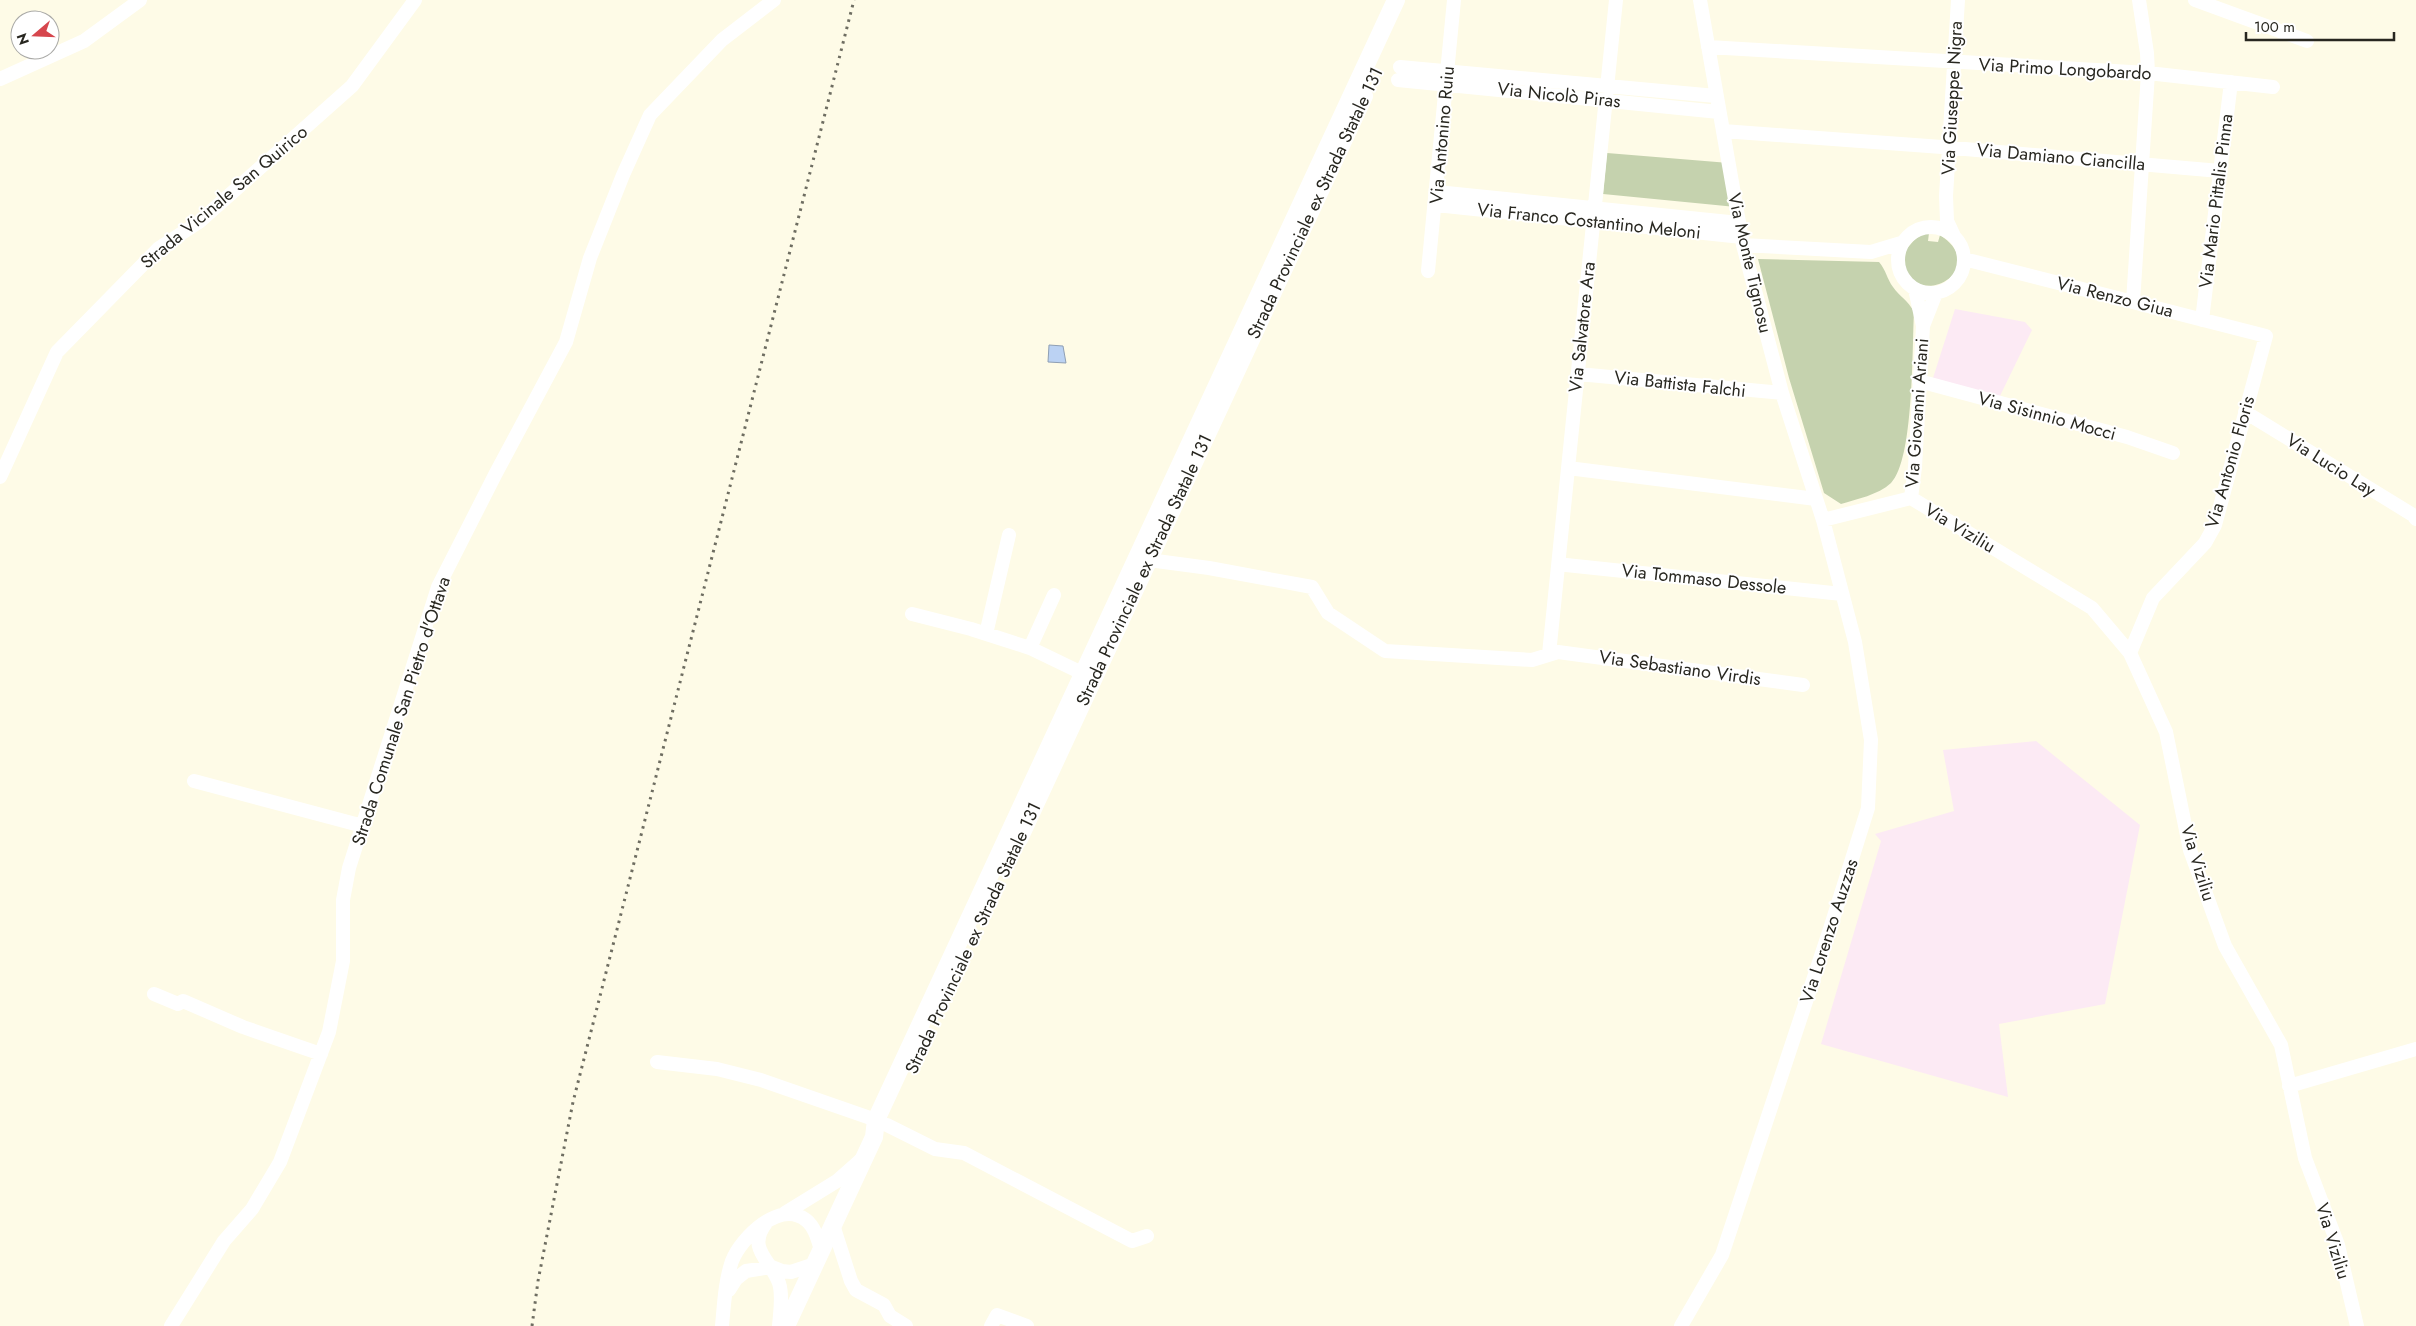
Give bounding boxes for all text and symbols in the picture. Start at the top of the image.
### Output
north arrow [10,10,60,60]
scale bar [2246,10,2394,42]
text: 100 m [2254,16,2295,38]
street label: Via Giuseppe Nigra [1935,20,1969,176]
text: N [11,31,34,48]
street label: Via Primo Longobardo [1978,51,2152,87]
street label: Strada Provinciale ex Strada Statale 131 [1240,63,1390,343]
street label: Via Antonino Ruiu [1423,65,1461,205]
street label: Via Nicolò Piras [1496,76,1622,114]
street label: Via Mario Pittalis Pinna [2192,112,2240,290]
street label: Strada Vicinale San Quirico [135,119,313,275]
street label: Via Damiano Ciancilla [1976,137,2146,177]
street label: Via Monte Tignosu [1721,191,1779,335]
street label: Via Franco Costantino Meloni [1476,196,1702,246]
street label: Via Salvatore Ara [1562,260,1602,394]
street label: Via Renzo Giua [2054,270,2176,324]
street label: Via Giovanni Ariani [1899,337,1935,489]
street label: Via Battista Falchi [1613,364,1747,404]
street label: Via Sisinnio Mocci [1975,385,2119,447]
street label: Via Antonio Floris [2199,393,2261,531]
street label: Via Lucio Lay [2281,427,2381,503]
street label: Strada Provinciale ex Strada Statale 131 [1069,430,1219,710]
street label: Via Viziliu [1920,497,2000,559]
street label: Via Tommaso Dessole [1620,557,1788,601]
street label: Strada Comunale San Pietro d'Ottava [345,573,457,849]
street label: Via Sebastiano Virdis [1597,644,1763,692]
street label: Strada Provinciale ex Strada Statale 131 [898,798,1048,1078]
street label: Via Viziliu [2174,822,2222,904]
street label: Via Lorenzo Auzzas [1793,855,1865,1007]
street label: Via Viziliu [2309,1200,2357,1282]

